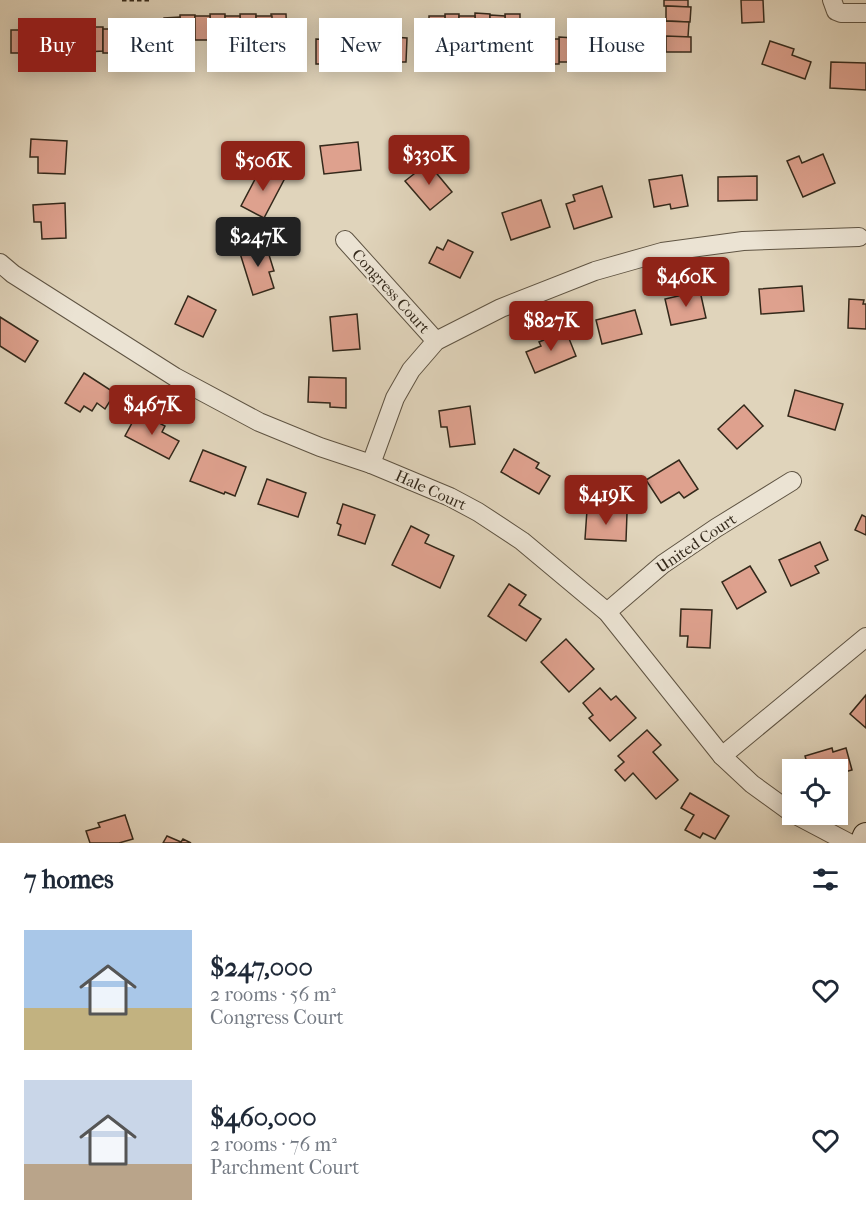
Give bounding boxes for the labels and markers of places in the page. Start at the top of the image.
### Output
pin: $330K [387,135,471,186]
pin: $506K [221,141,305,192]
pin: $247K [216,217,300,268]
pin: $460K [644,257,728,308]
pin: $827K [509,301,593,352]
pin: $467K [110,385,194,436]
pin: $419K [564,475,648,526]

